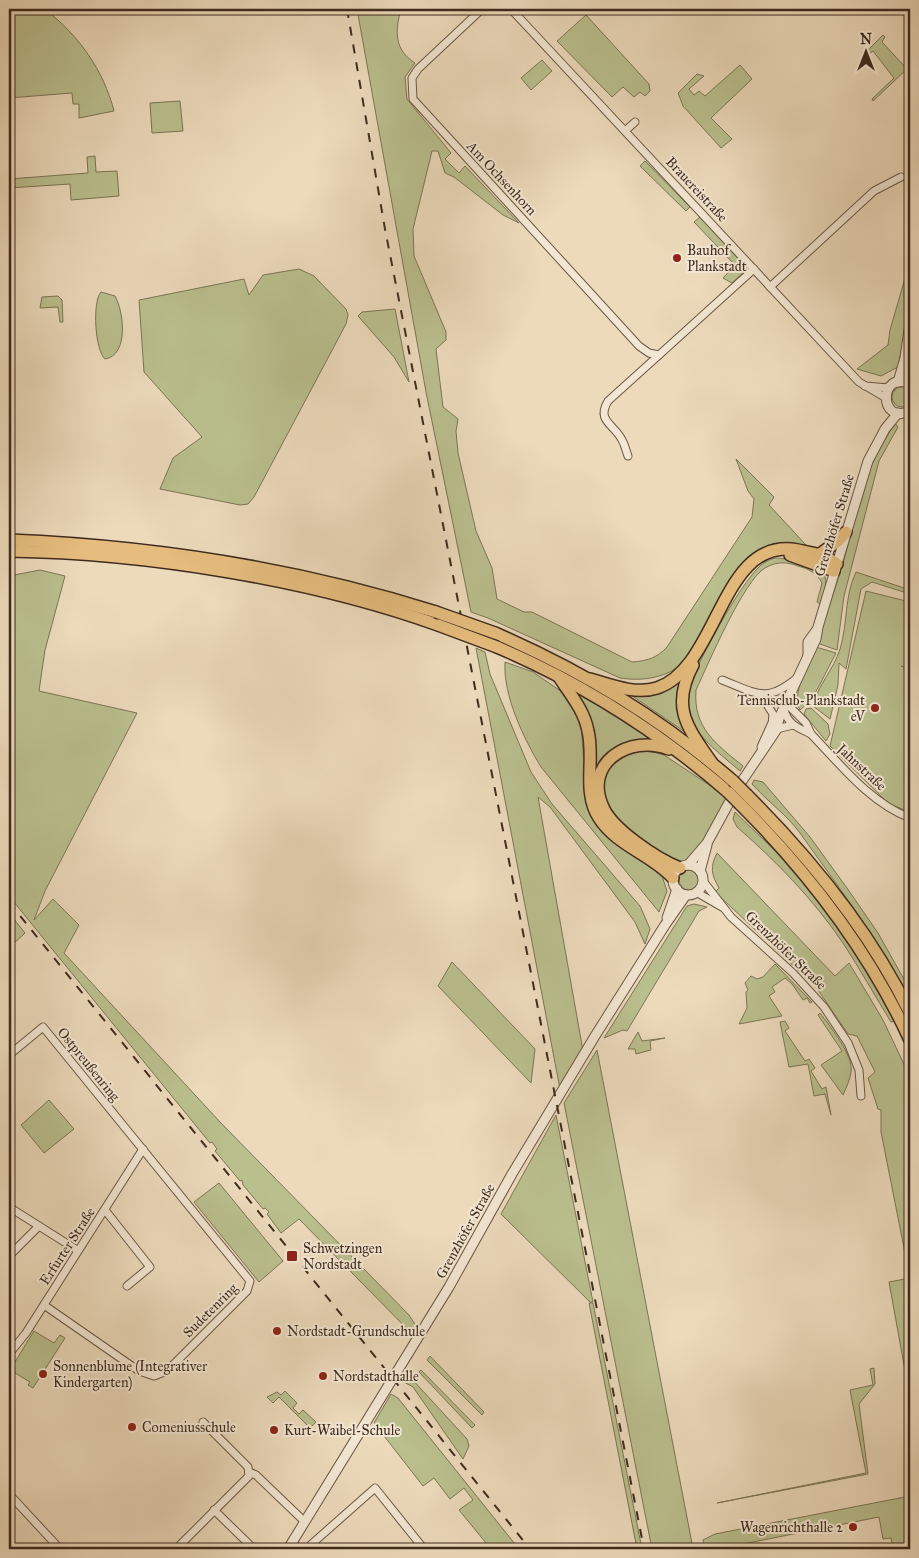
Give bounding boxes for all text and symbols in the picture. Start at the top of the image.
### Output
north arrow [842,28,892,78]
text: N [860,31,872,48]
street label: Am Ochsenhorn [462,137,540,219]
street label: Brauereistraße [662,153,731,226]
place label: Bauhof Plankstadt [687,242,747,275]
marker: Bauhof Plankstadt [671,252,683,264]
street label: Grenzhöfer Straße [811,472,858,578]
place label: Tennisclub-Plankstadt eV [737,692,866,725]
marker: Tennisclub-Plankstadt eV [869,702,881,714]
street label: Jahnstraße [831,739,890,795]
street label: Grenzhöfer Straße [742,907,830,993]
street label: Ostpreußenring [54,1024,124,1105]
street label: Grenzhöfer Straße [432,1181,499,1282]
street label: Erfurter Straße [36,1204,99,1288]
place label: Schwetzingen Nordstadt [303,1240,383,1273]
marker: Schwetzingen Nordstadt [285,1249,299,1263]
street label: Sudetenring [180,1279,241,1341]
place label: Nordstadt-Grundschule [287,1323,425,1340]
marker: Nordstadt-Grundschule [271,1325,283,1337]
place label: Sonnenblume (Integrativer Kindergarten) [53,1358,208,1392]
marker: Sonnenblume (Integrativer Kindergarten) [37,1368,49,1380]
place label: Nordstadthalle [333,1368,419,1385]
marker: Nordstadthalle [317,1370,329,1382]
place label: Comeniusschule [142,1419,236,1436]
marker: Comeniusschule [126,1421,138,1433]
place label: Kurt-Waibel-Schule [284,1422,400,1439]
marker: Kurt-Waibel-Schule [268,1424,280,1436]
place label: Wagenrichthalle 2 [740,1519,843,1536]
marker: Wagenrichthalle 2 [847,1521,859,1533]

